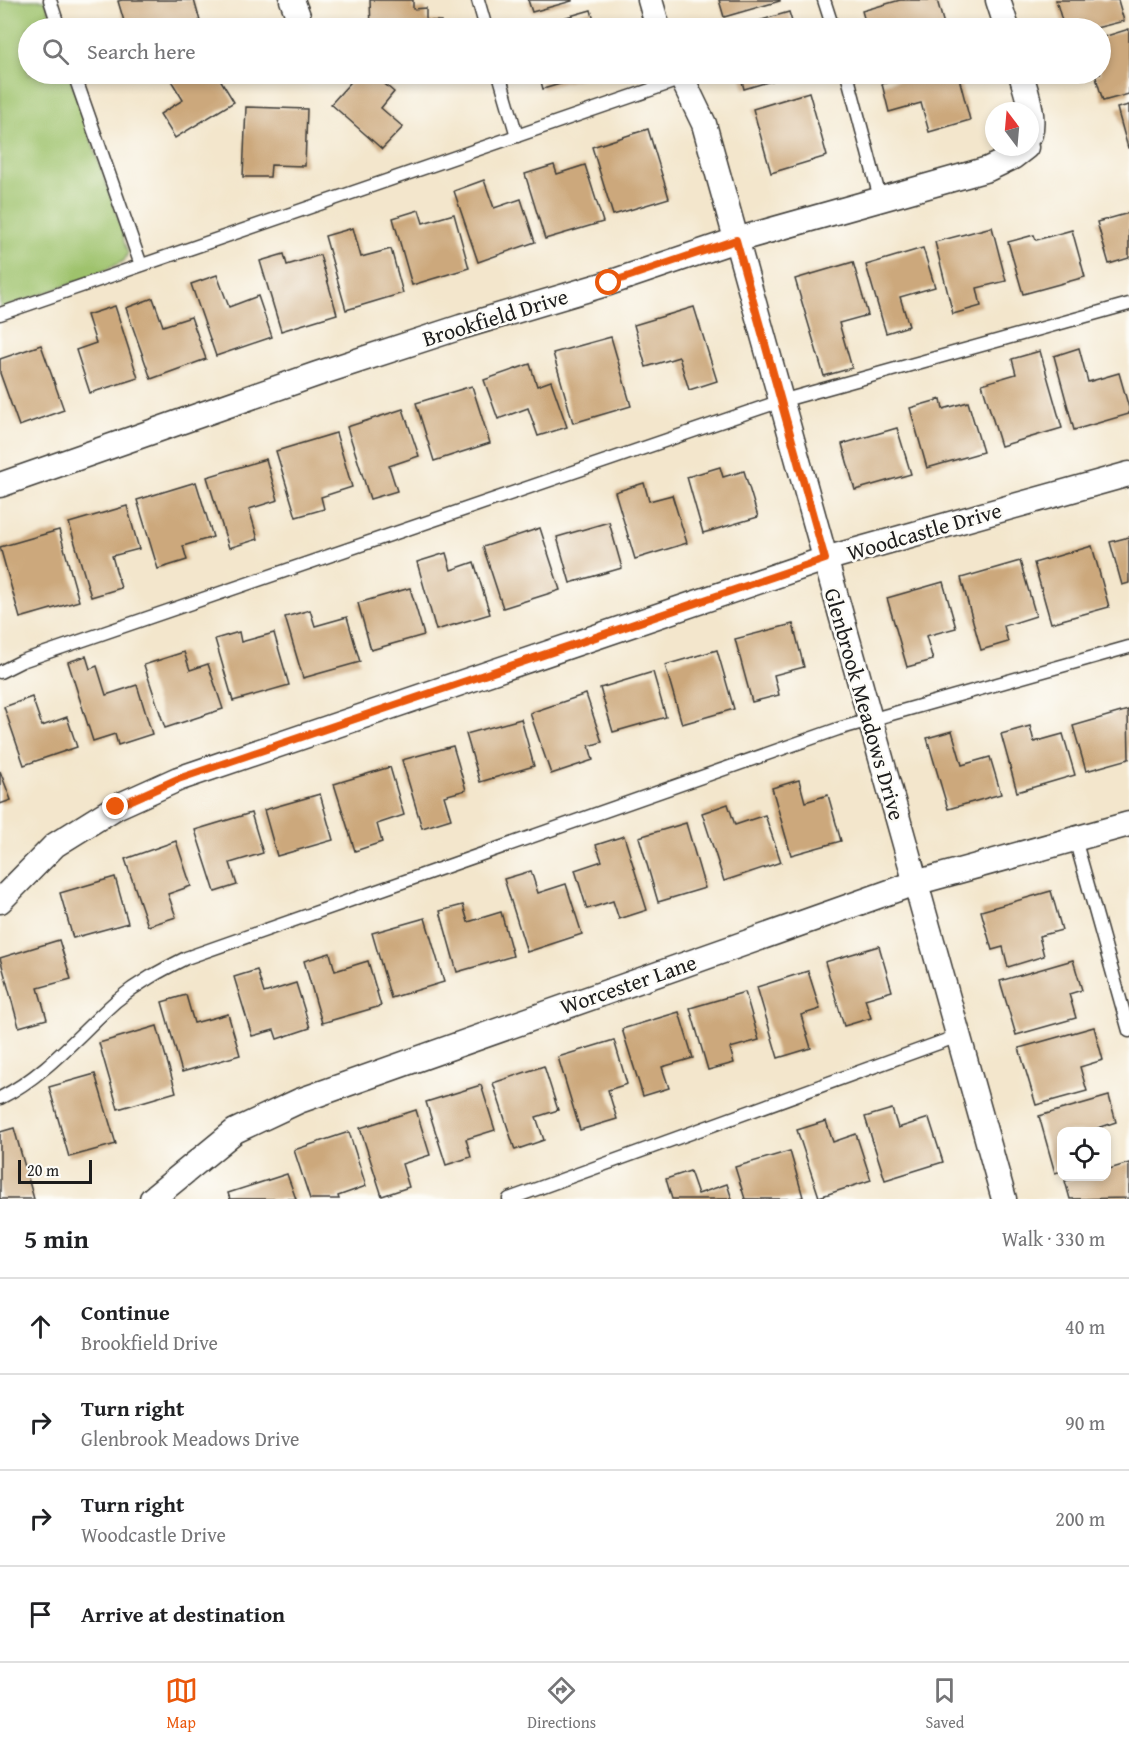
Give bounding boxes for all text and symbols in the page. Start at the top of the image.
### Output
search box [18,18,1111,84]
icon: search [39,35,72,68]
text: Search here [87,35,196,67]
north arrow [985,102,1039,156]
route start [595,269,621,295]
street label: Brookfield Drive [418,280,572,354]
street label: Woodcastle Drive [843,494,1005,568]
street label: Glenbrook Meadows Drive [816,584,914,824]
route end [102,793,128,819]
street label: Worcester Lane [555,946,701,1022]
map controls [1057,1127,1111,1181]
button: locate [1057,1127,1111,1181]
scale bar [18,1157,92,1184]
text: 20 m [27,1158,59,1182]
text: 5 min [24,1219,89,1258]
text: Walk · 330 m [1002,1224,1105,1253]
text: Continue [81,1296,170,1328]
icon: ahead [24,1310,57,1343]
text: 40 m [1065,1312,1105,1341]
text: Brookfield Drive [81,1328,218,1357]
text: Turn right [81,1392,184,1424]
icon: right [24,1406,57,1439]
text: 90 m [1065,1408,1105,1437]
text: Glenbrook Meadows Drive [81,1424,300,1453]
text: Turn right [81,1488,184,1520]
icon: right [24,1502,57,1535]
text: 200 m [1055,1504,1105,1533]
text: Woodcastle Drive [81,1520,226,1549]
icon: arrive [24,1598,57,1631]
text: Arrive at destination [81,1598,285,1630]
tab: Map [165,1674,198,1734]
tab: Directions [527,1674,596,1734]
tab: Saved [925,1674,964,1734]

